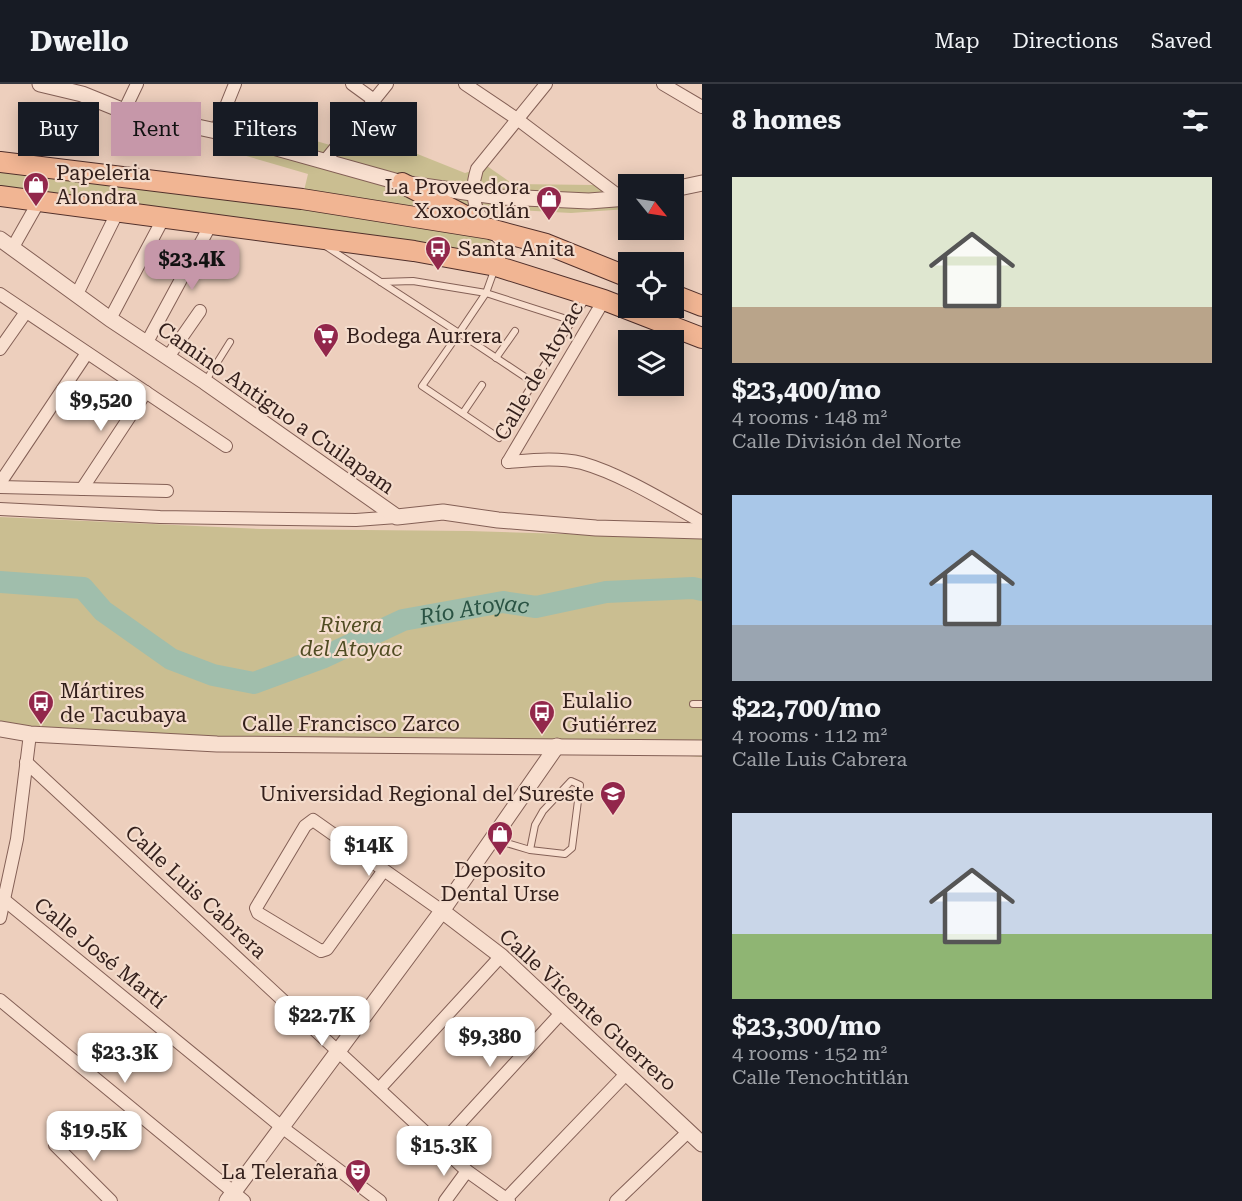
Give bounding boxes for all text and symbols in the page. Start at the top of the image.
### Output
text: Dwello [30,25,129,58]
text: Map [935,29,979,53]
text: Directions [1012,29,1118,53]
text: Saved [1151,29,1212,53]
chip: Buy [18,102,99,156]
chip: Rent [111,102,201,156]
chip: Filters [213,102,318,156]
chip: New [330,102,417,156]
icon: filters [1179,104,1212,137]
text: 8 homes [732,105,841,135]
place label: Papeleria Alondra [56,161,151,209]
shop icon: Papeleria Alondra [21,170,51,208]
north arrow [618,174,684,240]
map controls [618,174,684,396]
place label: La Proveedora Xoxocotlán [384,175,531,223]
shop icon: La Proveedora Xoxocotlán [534,184,564,222]
icon: home [918,216,1026,324]
bus stop icon: Santa Anita [423,234,453,272]
place label: Santa Anita [458,237,575,261]
pin: $23.4K [143,240,241,291]
text: $23.4K [159,247,225,271]
button: locate [618,252,684,318]
street label: Calle de Atoyac [490,297,589,445]
street label: Camino Antiguo a Cuilapam [153,317,399,499]
supermarket icon: Bodega Aurrera [311,321,341,359]
place label: Bodega Aurrera [346,324,503,348]
button: layers [618,330,684,396]
text: $23,400/mo [732,375,881,405]
pin: $9,520 [52,381,150,432]
text: $9,520 [70,388,132,412]
text: 4 rooms · 148 m² [732,405,887,429]
text: Calle División del Norte [732,429,961,453]
icon: home [918,534,1026,642]
water label: Río Atoyac [417,589,531,629]
park label: Rivera del Atoyac [300,613,402,661]
place label: Mártires de Tacubaya [60,679,187,727]
bus stop icon: Mártires de Tacubaya [26,688,56,726]
place label: Eulalio Gutiérrez [562,689,657,737]
text: $22,700/mo [732,693,881,723]
bus stop icon: Eulalio Gutiérrez [527,698,557,736]
street label: Calle Francisco Zarco [242,712,460,736]
text: 4 rooms · 112 m² [732,723,887,747]
text: Calle Luis Cabrera [732,747,907,771]
school or university icon: Universidad Regional del Sureste [598,779,628,817]
place label: Universidad Regional del Sureste [260,782,594,806]
shop icon: Deposito Dental Urse [485,819,515,857]
street label: Calle Luis Cabrera [120,820,272,964]
pin: $14K [333,826,405,877]
text: $14K [344,833,394,857]
icon: home [918,852,1026,960]
place label: Deposito Dental Urse [441,858,559,906]
street label: Calle José Martí [29,893,171,1014]
street label: Calle Vicente Guerrero [494,924,682,1096]
pin: $22.7K [273,996,371,1047]
text: $22.7K [289,1003,355,1027]
text: $23,300/mo [732,1011,881,1041]
pin: $9,380 [441,1017,539,1068]
text: $9,380 [459,1024,521,1048]
pin: $23.3K [76,1033,174,1084]
text: $23.3K [92,1040,158,1064]
text: 4 rooms · 152 m² [732,1041,887,1065]
text: Calle Tenochtitlán [732,1065,909,1089]
pin: $19.5K [45,1111,143,1162]
text: $19.5K [61,1118,127,1142]
pin: $15.3K [395,1126,493,1177]
text: $15.3K [411,1133,477,1157]
theatre icon: La Teleraña [343,1157,373,1195]
place label: La Teleraña [221,1160,339,1184]

